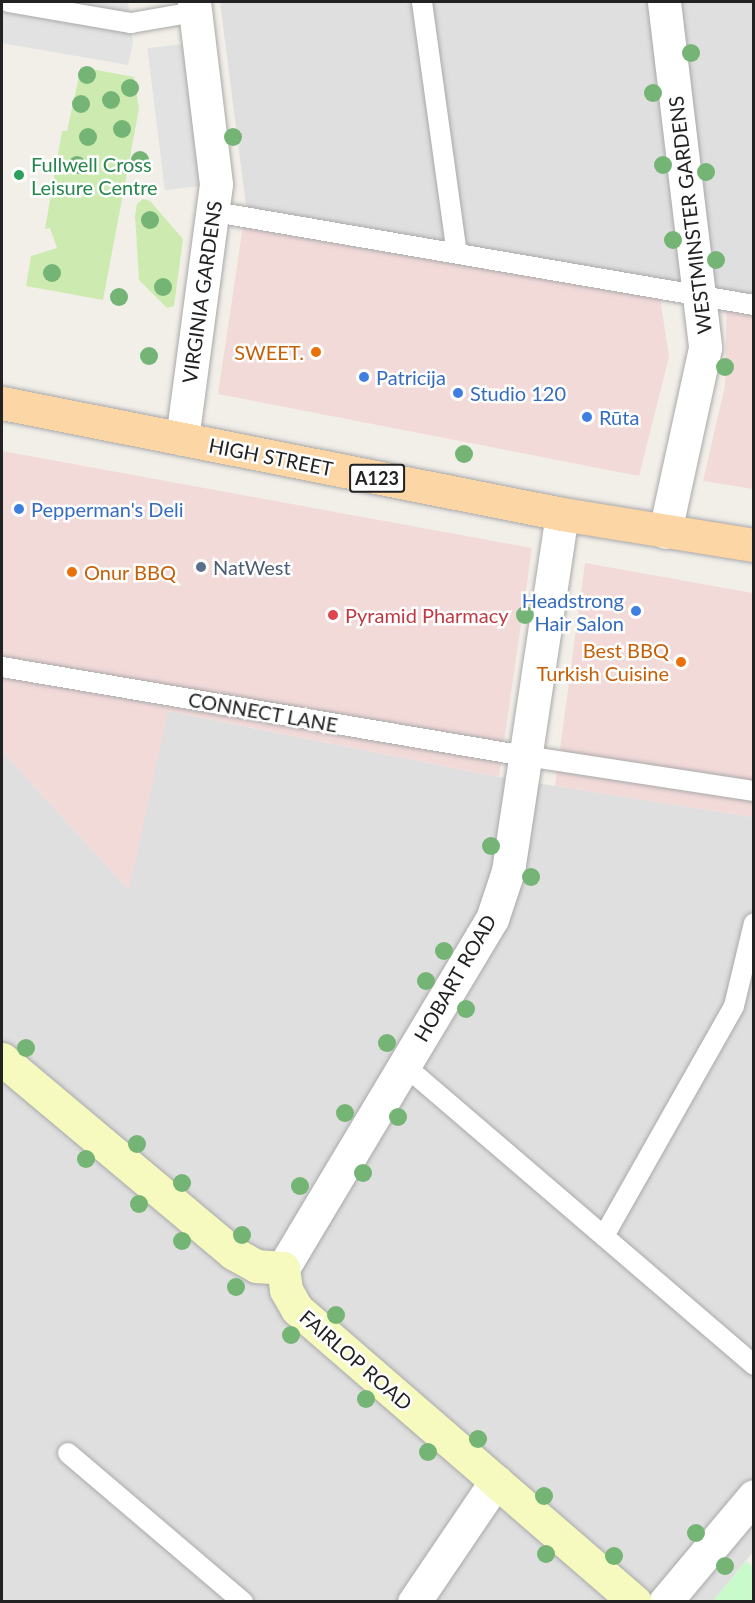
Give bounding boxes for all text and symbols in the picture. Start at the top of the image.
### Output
street label: WESTMINSTER GARDENS [663,95,717,335]
place label: Fullwell Cross Leisure Centre [31,152,158,199]
marker: Fullwell Cross Leisure Centre [12,168,26,182]
street label: VIRGINIA GARDENS [177,199,227,385]
place label: SWEET. [234,340,304,364]
marker: SWEET. [309,345,323,359]
place label: Patricija [376,365,446,389]
marker: Patricija [357,370,371,384]
place label: Studio 120 [470,381,566,405]
marker: Studio 120 [451,386,465,400]
place label: Rūta [599,405,639,429]
marker: Rūta [580,410,594,424]
street label: HIGH STREET [207,433,335,481]
road number: A123 [348,463,406,493]
place label: Pepperman's Deli [31,497,183,521]
marker: Pepperman's Deli [12,502,26,516]
place label: NatWest [213,555,291,579]
place label: Onur BBQ [84,560,176,584]
marker: NatWest [194,560,208,574]
marker: Onur BBQ [65,565,79,579]
place label: Headstrong Hair Salon [522,588,624,635]
place label: Pyramid Pharmacy [345,603,509,627]
marker: Headstrong Hair Salon [629,604,643,618]
marker: Pyramid Pharmacy [326,608,340,622]
place label: Best BBQ Turkish Cuisine [537,638,669,685]
marker: Best BBQ Turkish Cuisine [674,655,688,669]
street label: CONNECT LANE [186,687,340,737]
street label: HOBART ROAD [409,910,501,1046]
street label: FAIRLOP ROAD [295,1305,417,1415]

